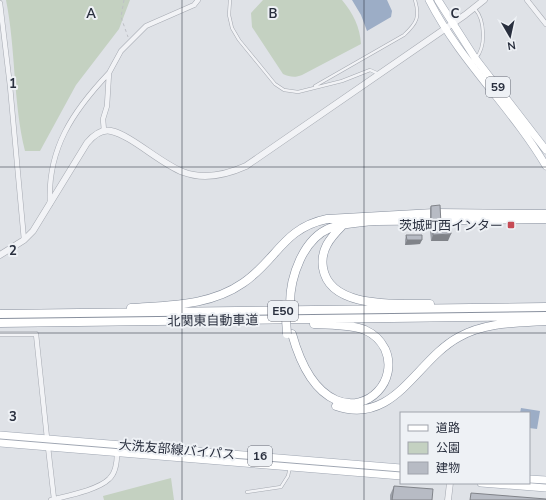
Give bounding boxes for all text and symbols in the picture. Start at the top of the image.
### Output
text: A [86,5,96,23]
text: B [269,5,278,23]
text: C [451,5,460,23]
north arrow [490,16,530,56]
text: N [506,37,517,53]
text: 1 [9,75,17,93]
road number: 59 [486,77,510,97]
place label: 茨城町西インター [399,217,503,235]
marker: 茨城町西インター [506,220,516,230]
text: 2 [9,242,17,260]
road number: E50 [268,301,298,321]
street label: 北関東自動車道 [167,311,259,331]
text: 3 [9,408,17,426]
legend [400,412,530,484]
text: 道路 [436,420,460,436]
street label: 大洗友部線バイパス [118,436,236,464]
text: 公園 [436,440,460,456]
road number: 16 [248,446,272,466]
text: 建物 [436,460,460,476]

